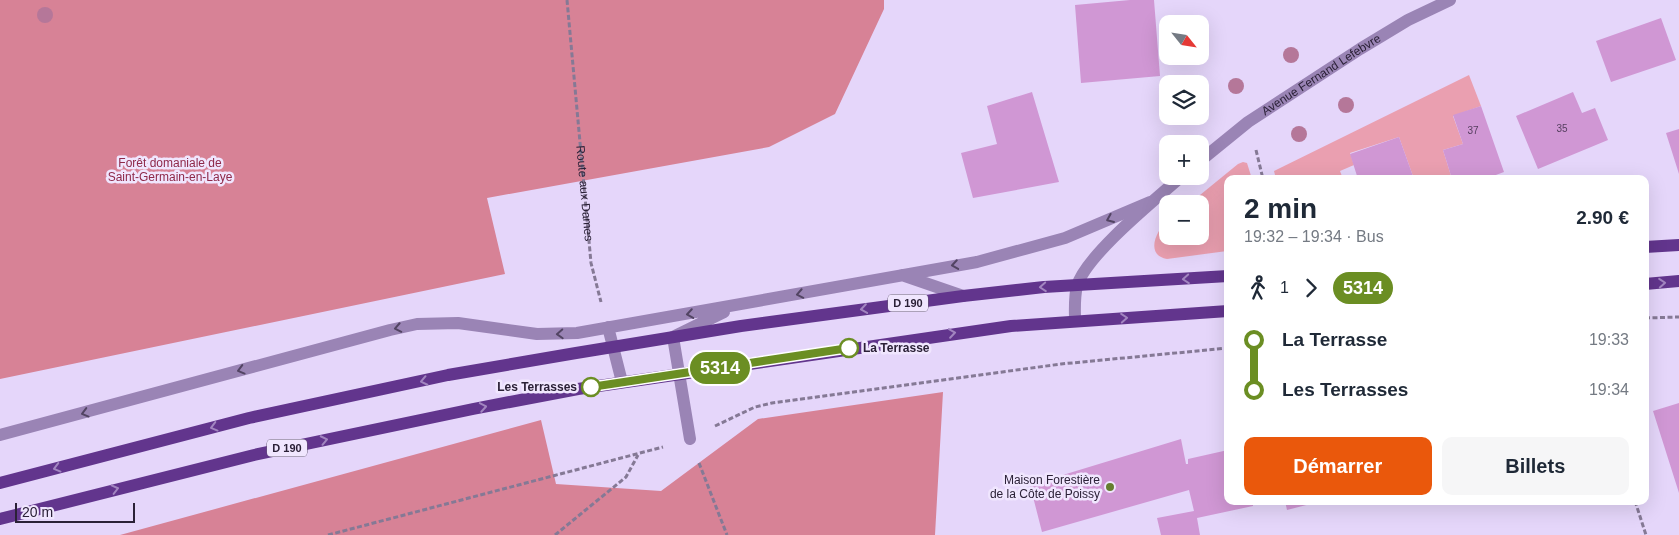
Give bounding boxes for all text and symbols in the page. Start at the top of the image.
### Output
north arrow [1159,15,1209,65]
map controls [1159,15,1209,245]
street label: Avenue Fernand Lefebvre [1259,31,1383,118]
button: layers [1159,75,1209,125]
house number: 35 [1556,123,1568,134]
house number: 37 [1467,125,1479,136]
button: + [1159,135,1209,185]
street label: Route aux Dames [573,145,596,242]
park label: Forêt domaniale de Saint-Germain-en-Laye [108,156,233,184]
text: 2 min [1244,193,1317,224]
button: − [1159,195,1209,245]
text: 2.90 € [1576,207,1629,228]
one-way arrow [1106,212,1115,223]
text: 19:32 – 19:34 · Bus [1244,228,1384,245]
one-way arrow [951,260,959,270]
one-way arrow [1182,273,1190,284]
icon: walk [1244,274,1272,302]
icon: forward [1297,274,1325,302]
one-way arrow [1658,277,1666,288]
text: 5314 [1343,278,1383,298]
text: 1 [1280,279,1289,296]
one-way arrow [1039,282,1047,293]
one-way arrow [796,288,805,299]
road number: D 190 [888,294,928,312]
one-way arrow [860,303,868,314]
one-way arrow [685,308,694,318]
one-way arrow [1120,312,1128,323]
one-way arrow [394,322,403,333]
one-way arrow [555,329,563,340]
one-way arrow [948,329,956,339]
text: La Terrasse [1282,329,1387,350]
text: 19:33 [1589,331,1629,348]
marker: La Terrasse [839,338,859,358]
place label: La Terrasse [863,341,930,355]
line badge: 5314 [685,352,755,384]
text: 5314 [700,358,740,378]
one-way arrow [238,365,246,375]
one-way arrow [420,375,429,385]
marker: Les Terrasses [581,377,601,397]
text: Les Terrasses [1282,379,1408,400]
place label: Les Terrasses [497,380,577,394]
text: 19:34 [1589,381,1629,398]
one-way arrow [479,402,488,412]
one-way arrow [80,407,89,418]
one-way arrow [210,421,219,432]
one-way arrow [320,435,328,446]
button: Démarrer [1244,437,1432,495]
button: Billets [1442,437,1629,495]
road number: D 190 [267,439,307,456]
one-way arrow [53,462,62,473]
place label: Maison Forestière de la Côte de Poissy [990,473,1100,501]
marker: Maison Forestière de la Côte de Poissy [1104,481,1116,493]
one-way arrow [110,484,119,495]
scale bar [15,500,135,523]
text: 20 m [22,504,53,520]

